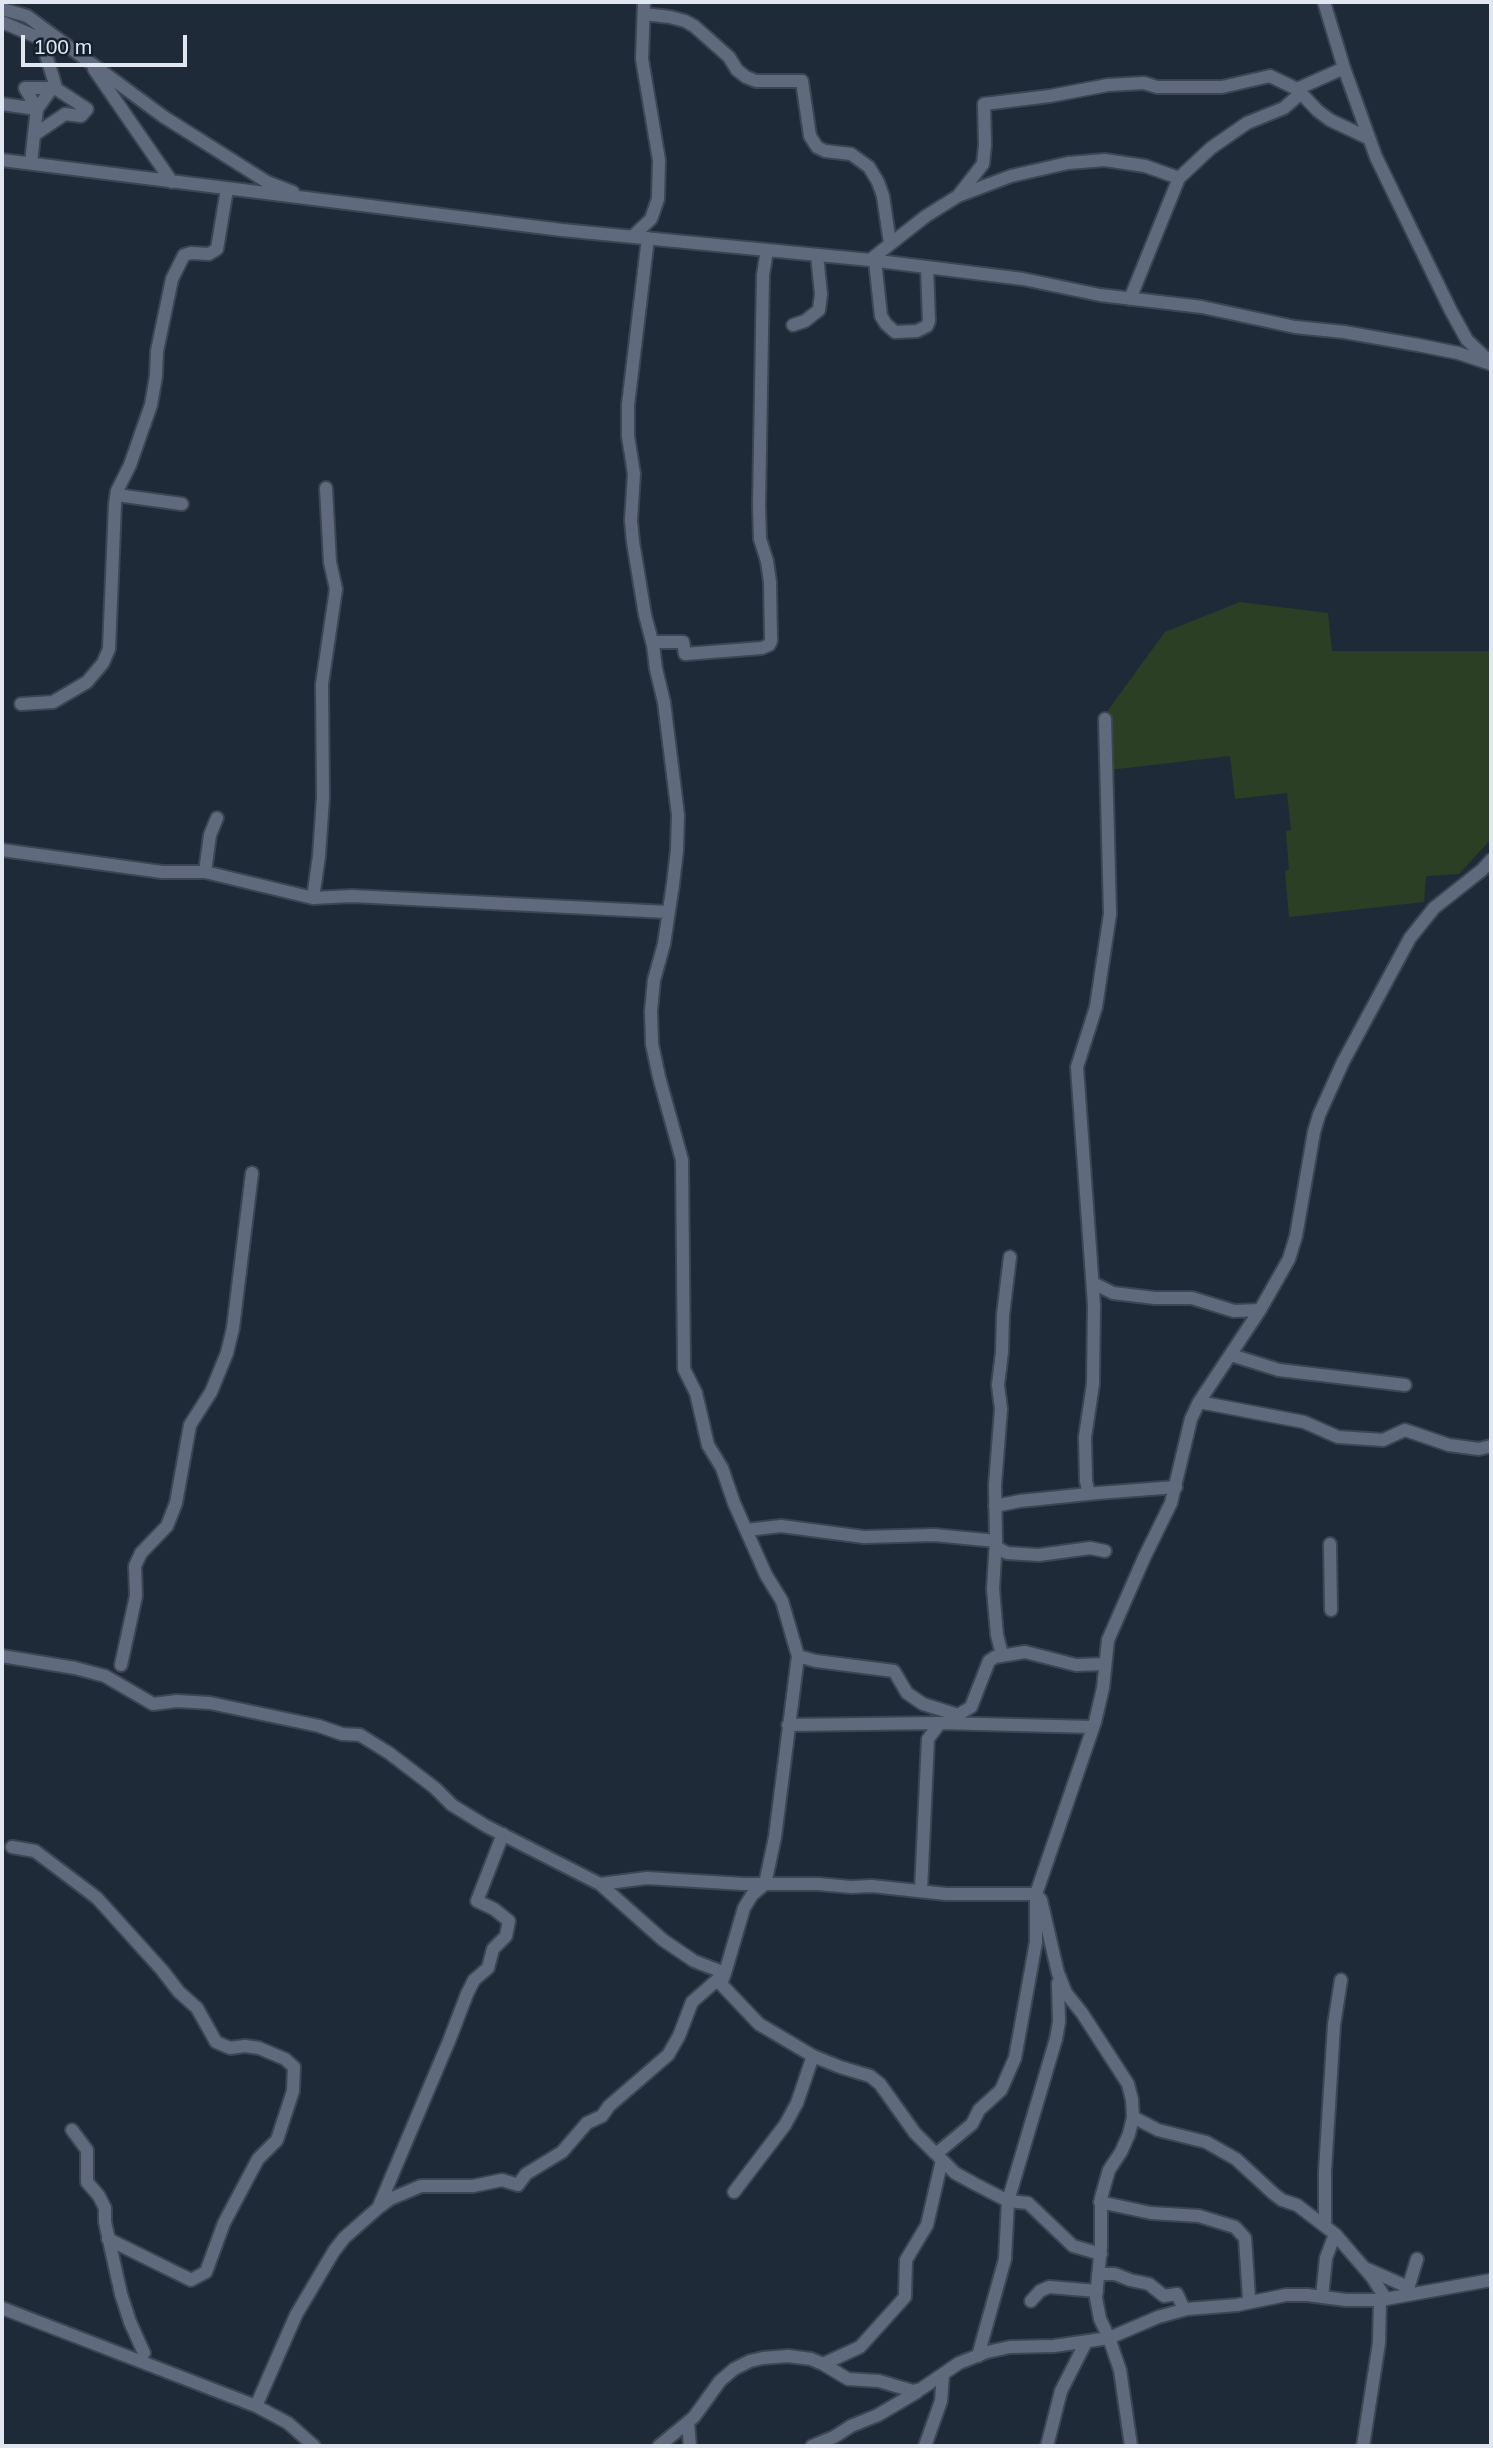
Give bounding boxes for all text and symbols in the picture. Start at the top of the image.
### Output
scale bar [24,21,191,65]
text: 100 m [34,35,92,58]

